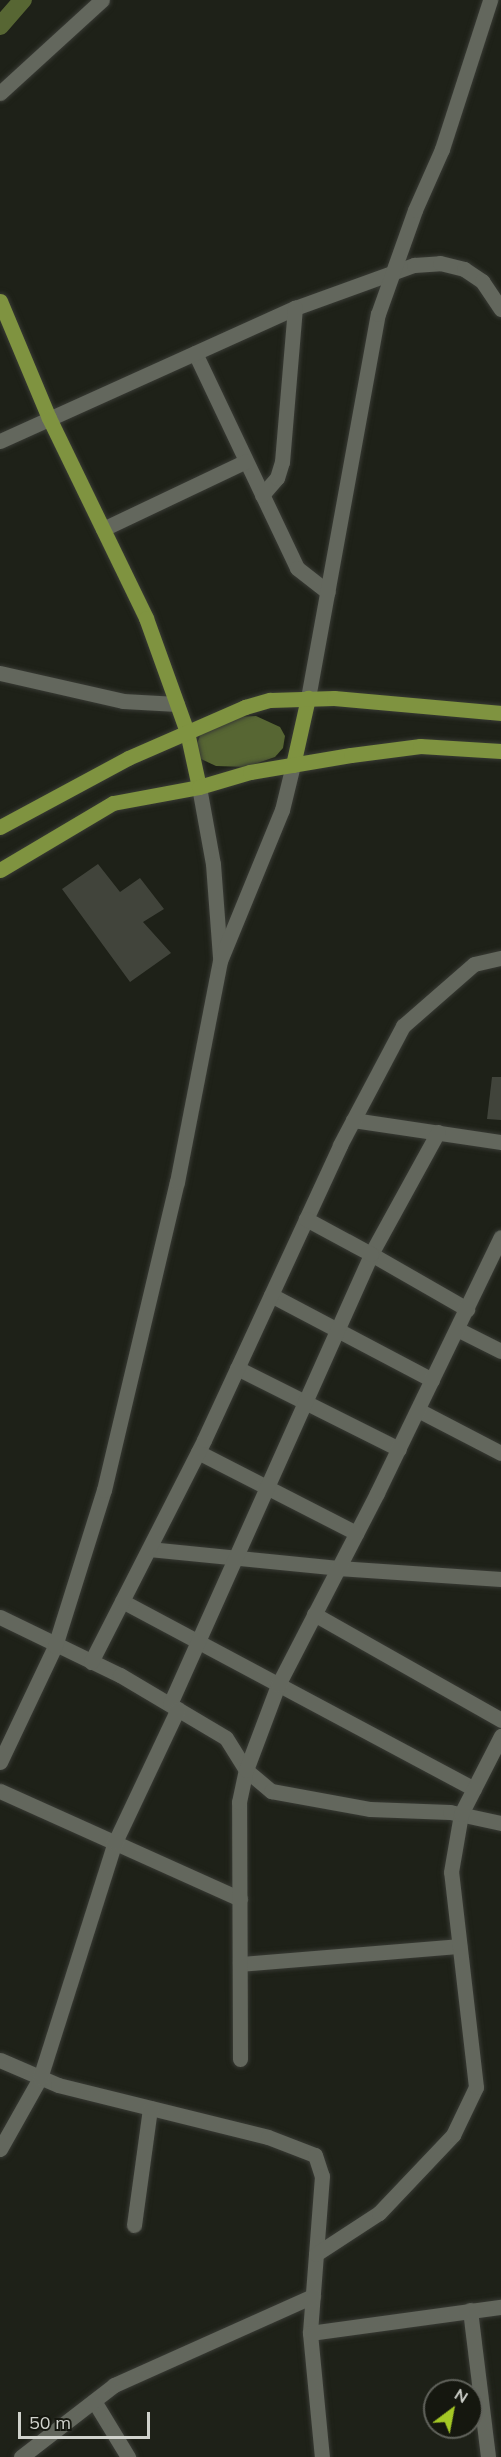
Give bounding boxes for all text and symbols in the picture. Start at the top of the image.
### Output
north arrow [423,2379,483,2439]
text: N [451,2384,472,2407]
scale bar [21,2400,153,2438]
text: 50 m [29,2411,71,2434]

